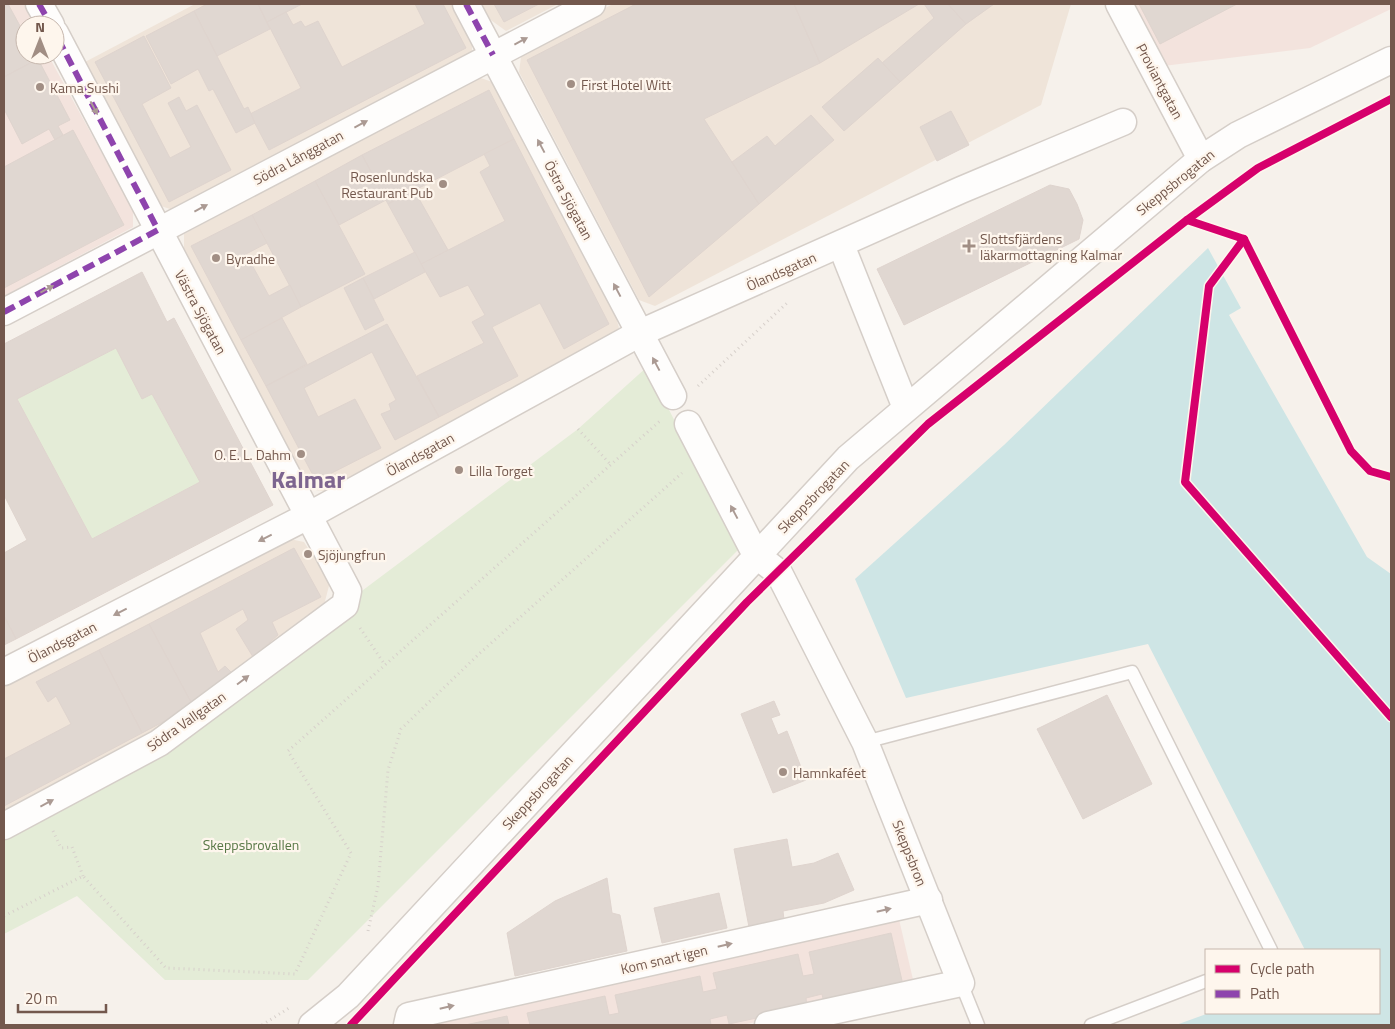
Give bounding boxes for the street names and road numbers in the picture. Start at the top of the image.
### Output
street label: Proviantgatan [1131,39,1189,123]
street label: Södra Långgatan [249,124,347,190]
street label: Skeppsbrogatan [1131,144,1219,220]
street label: Östra Sjögatan [539,157,599,243]
street label: Ölandsgatan [743,246,819,296]
street label: Västra Sjögatan [170,266,232,358]
street label: Ölandsgatan [382,427,458,481]
street label: Skeppsbrogatan [772,454,854,538]
street label: Ölandsgatan [24,616,100,668]
street label: Södra Vallgatan [142,686,230,756]
street label: Skeppsbrogatan [497,750,577,834]
street label: Skeppsbron [887,817,933,889]
street label: Kom snart igen [618,939,710,979]

